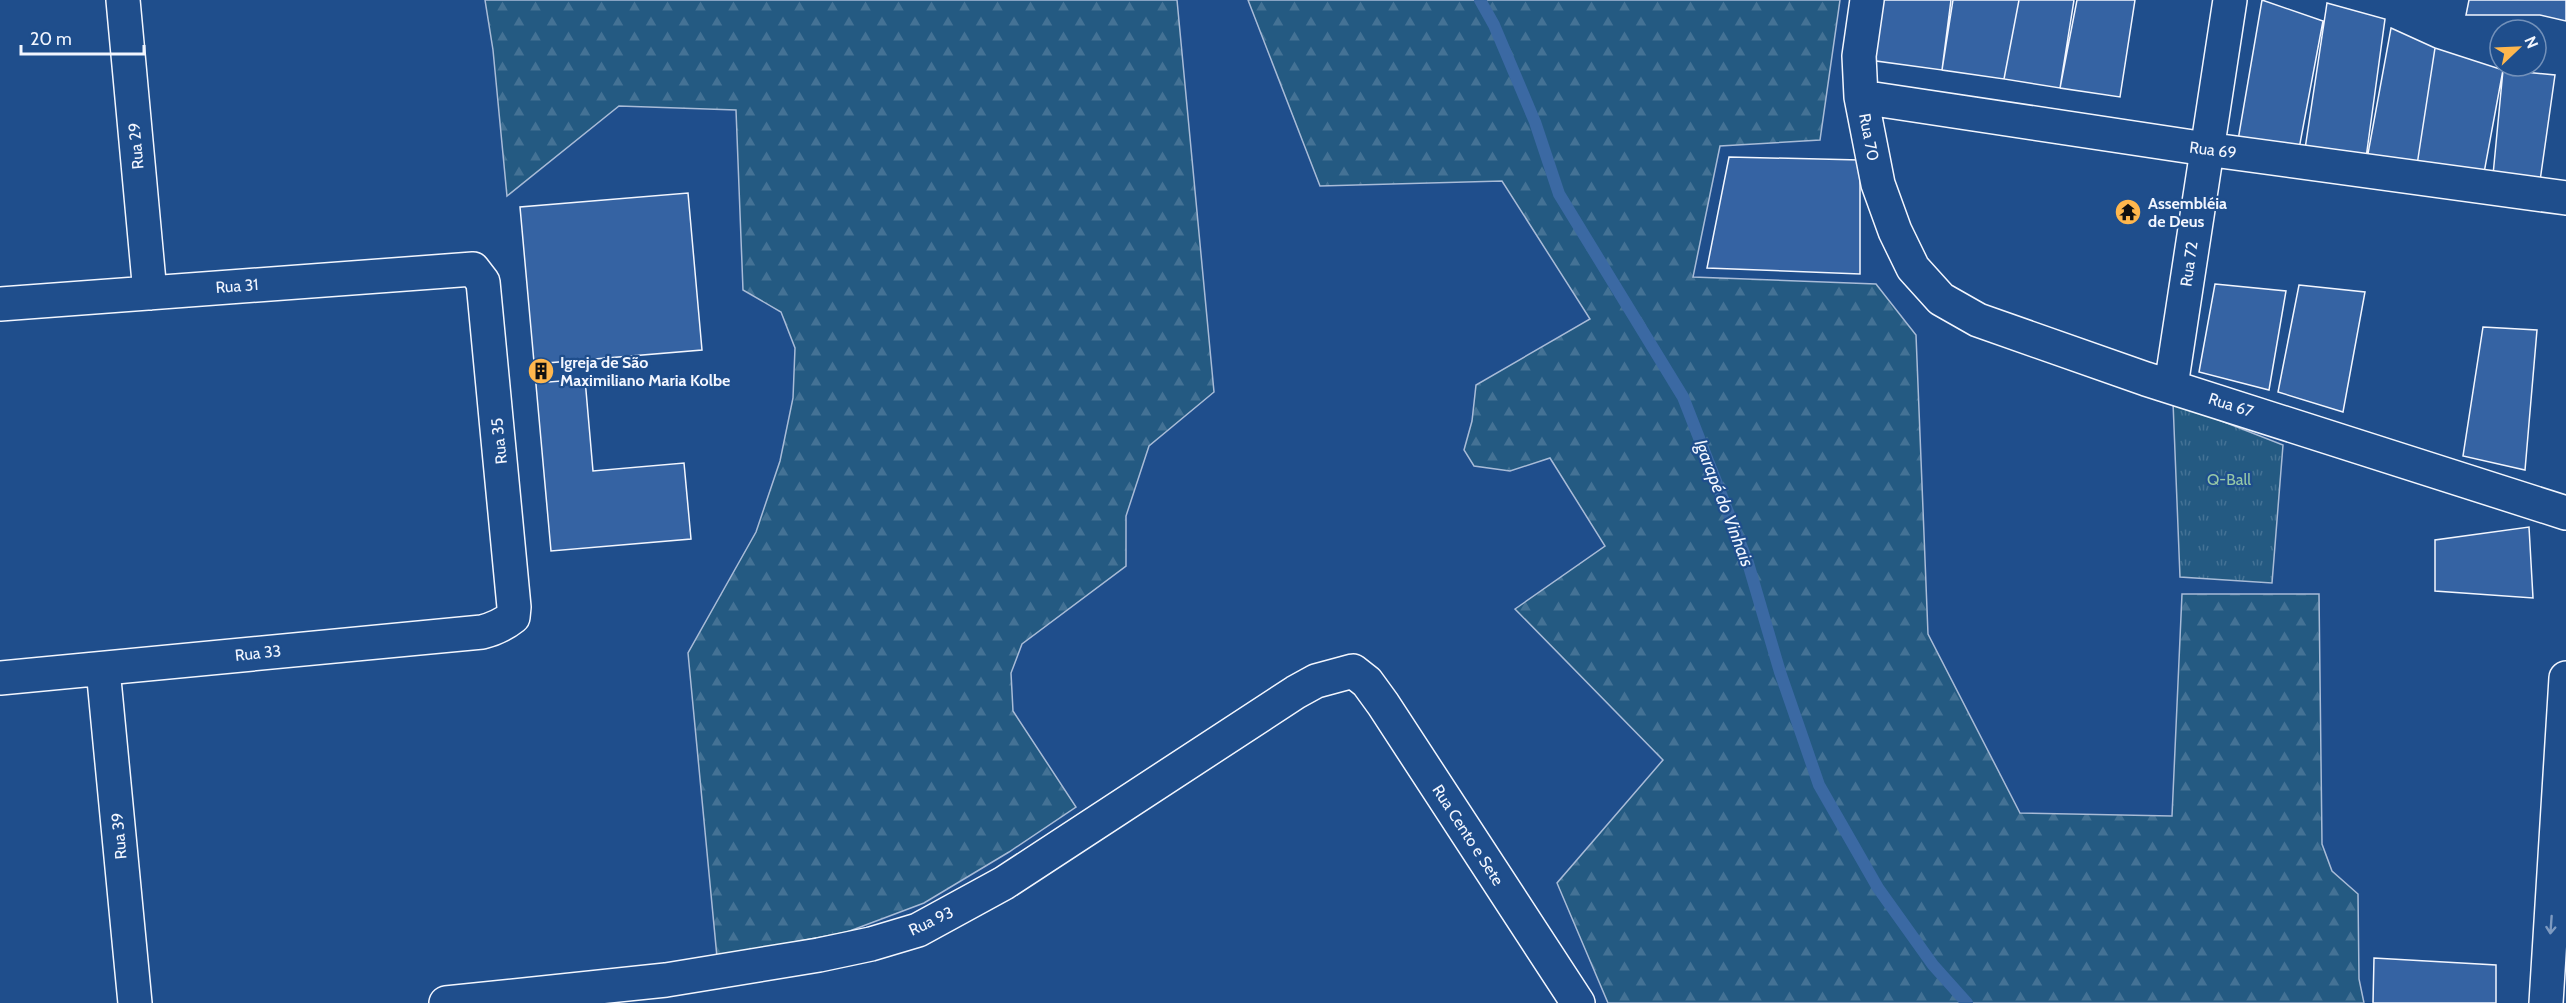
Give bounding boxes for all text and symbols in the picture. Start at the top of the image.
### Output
scale bar [21,18,144,56]
north arrow [2488,18,2548,78]
text: 20 m [30,28,72,50]
text: N [2520,33,2542,51]
street label: Rua 70 [1855,112,1883,162]
street label: Rua 29 [125,122,147,170]
street label: Rua 69 [2188,138,2238,162]
place label: Assembléia de Deus [2148,194,2227,231]
temple icon: Assembléia de Deus [2113,197,2143,227]
street label: Rua 72 [2176,240,2202,288]
street label: Rua 31 [215,275,259,297]
place label: Igreja de São Maximiliano Maria Kolbe [560,353,730,390]
building icon: Igreja de São Maximiliano Maria Kolbe [526,356,556,386]
street label: Rua 67 [2206,389,2256,421]
street label: Rua 35 [487,417,511,465]
water label: Igarapé do Vinhais [1690,436,1758,570]
park label: Q-Ball [2207,470,2251,489]
street label: Rua 33 [234,641,282,665]
street label: Rua Cento e Sete [1428,781,1508,889]
street label: Rua 39 [107,812,131,860]
street label: Rua 93 [906,902,956,940]
one-way arrow [2545,914,2556,934]

